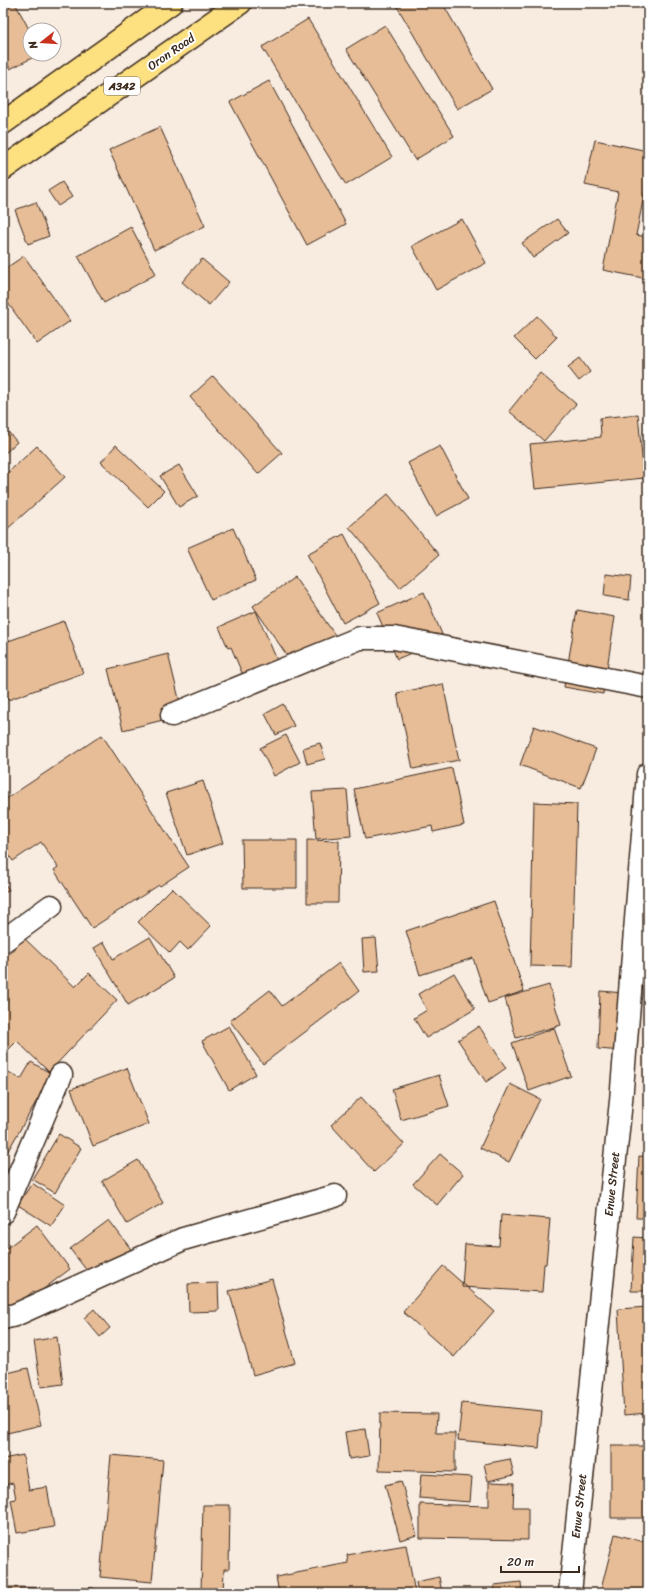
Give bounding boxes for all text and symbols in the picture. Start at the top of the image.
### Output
north arrow [22,22,62,62]
street label: Oron Road [143,27,200,77]
text: N [23,38,43,52]
road number: A342 [104,77,140,95]
street label: Enwe Street [598,1150,626,1218]
street label: Enwe Street [565,1472,593,1540]
scale bar [501,1548,579,1574]
text: 20 m [507,1551,534,1573]

